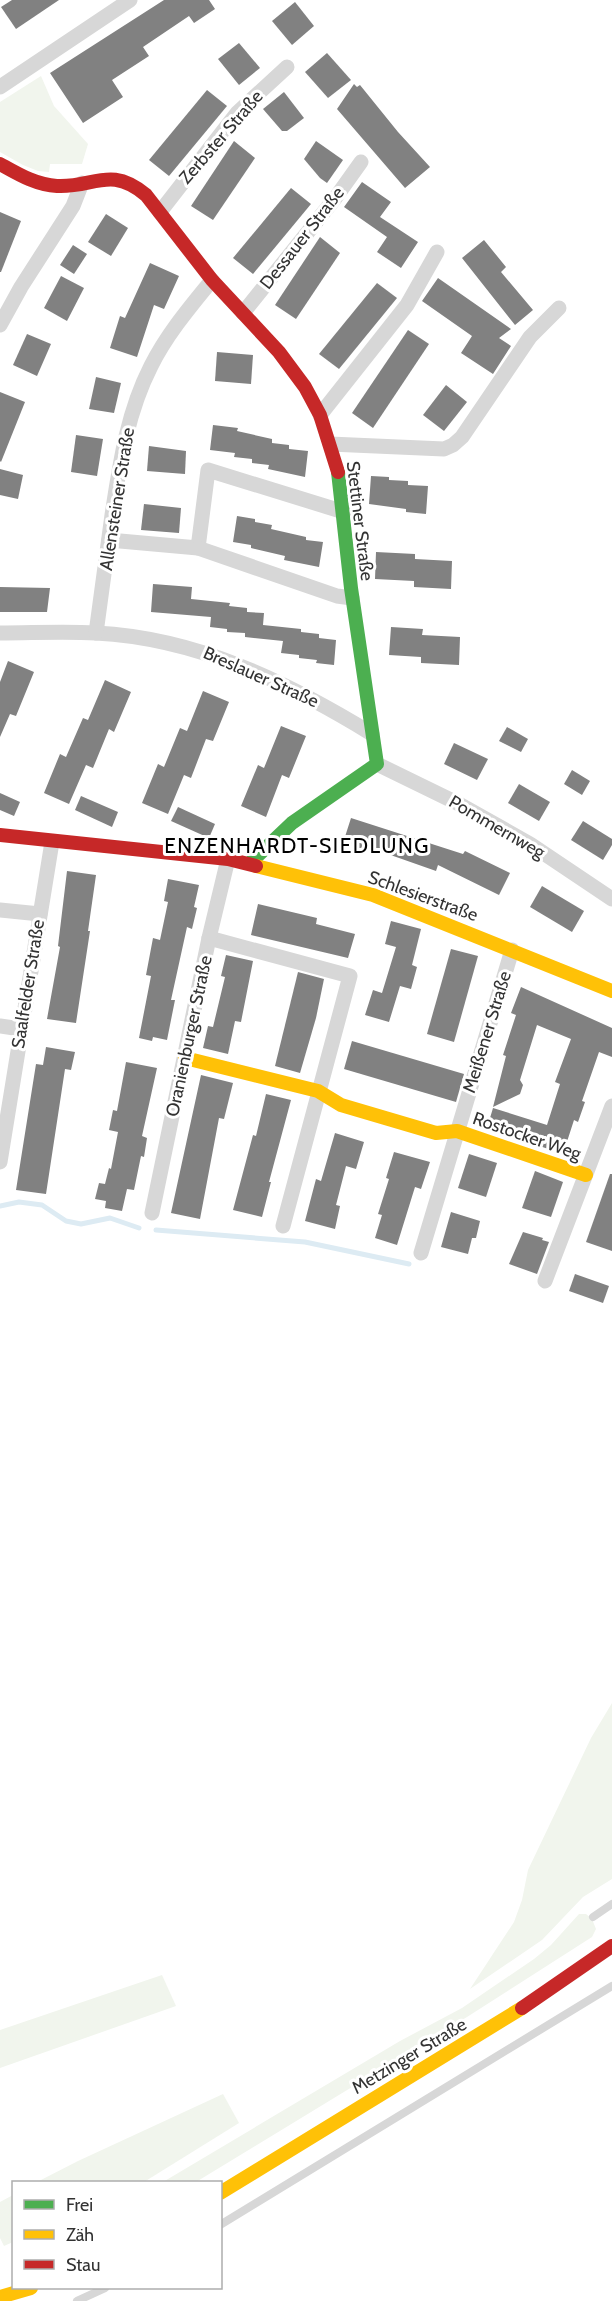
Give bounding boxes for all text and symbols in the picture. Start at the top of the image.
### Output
street label: Zerbster Straße [174,86,268,188]
street label: Dessauer Straße [255,182,349,294]
street label: Allensteiner Straße [95,426,139,572]
street label: Stettiner Straße [342,460,378,582]
street label: Breslauer Straße [200,642,322,712]
street label: Pommernweg [445,791,550,864]
district label: ENZENHARDT-SIEDLUNG [164,833,430,858]
street label: Schlesierstraße [365,866,481,926]
street label: Saalfelder Straße [7,918,49,1050]
street label: Oranienburger Straße [161,953,217,1119]
street label: Meißener Straße [458,968,516,1096]
street label: Rostocker Weg [470,1107,585,1165]
street label: Metzinger Straße [348,2013,470,2099]
legend [12,2181,222,2289]
text: Frei [66,2194,93,2216]
text: Zäh [66,2224,94,2246]
text: Stau [66,2254,100,2276]

